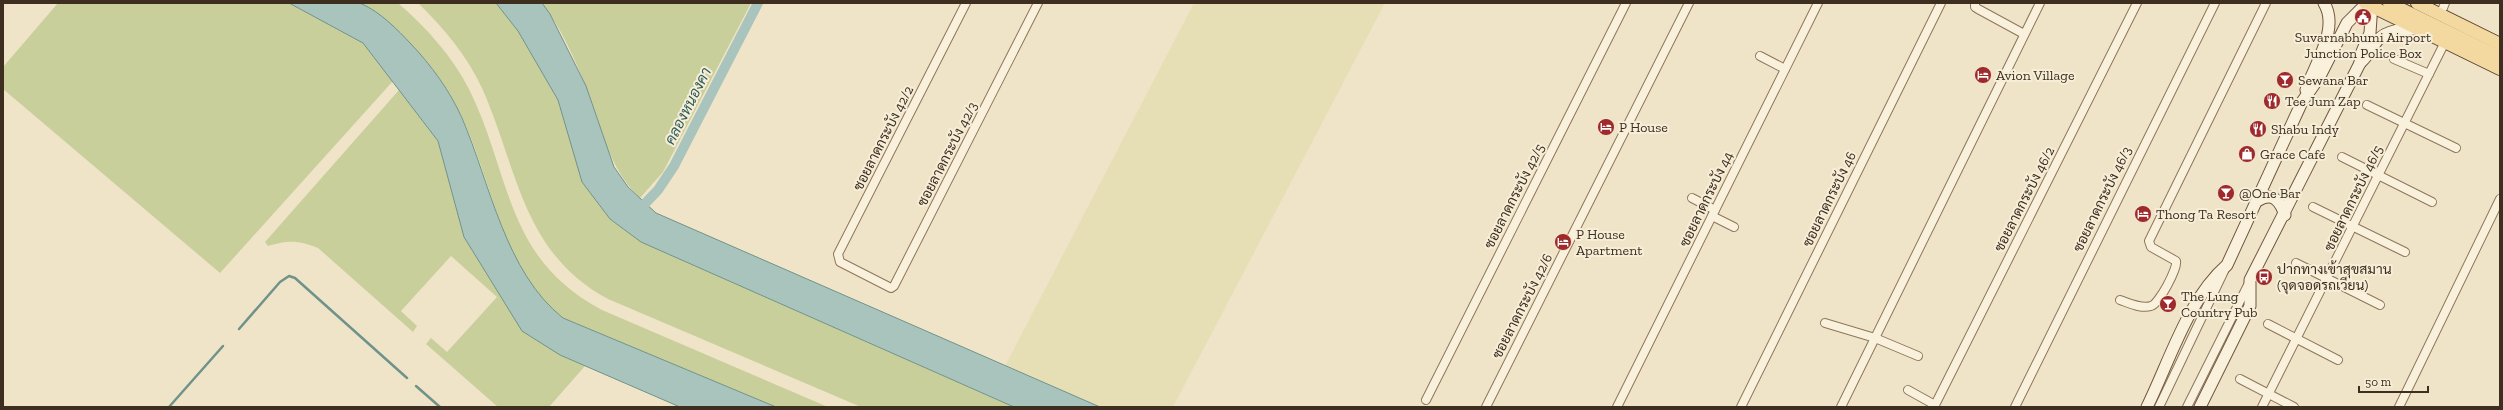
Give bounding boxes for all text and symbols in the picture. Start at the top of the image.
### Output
public building icon: Suvarnabhumi Airport Junction Police Box [2353,7,2373,27]
place label: Suvarnabhumi Airport Junction Police Box [2295,29,2432,62]
water label: คลองหนองคา [661,64,715,148]
hotel icon: Avion Village [1973,65,1993,85]
place label: Avion Village [1996,67,2075,84]
bar icon: Sewana Bar [2275,70,2295,90]
place label: Sewana Bar [2298,72,2369,89]
street label: ซอยลาดกระบัง 42/2 [850,83,917,194]
restaurant icon: Tee Jum Zap [2262,91,2282,111]
place label: Tee Jum Zap [2285,93,2361,110]
street label: ซอยลาดกระบัง 42/3 [914,99,981,209]
hotel icon: P House [1596,117,1616,137]
place label: P House [1619,119,1668,136]
restaurant icon: Shabu Indy [2248,119,2268,139]
place label: Shabu Indy [2271,121,2340,138]
street label: ซอยลาดกระบัง 42/5 [1481,141,1548,251]
street label: ซอยลาดกระบัง 46/5 [2320,143,2386,254]
street label: ซอยลาดกระบัง 46/2 [1991,144,2058,255]
street label: ซอยลาดกระบัง 46/3 [2070,144,2135,255]
shop icon: Grace Cafe [2237,144,2257,164]
place label: Grace Cafe [2260,146,2326,163]
street label: ซอยลาดกระบัง 44 [1676,148,1737,250]
street label: ซอยลาดกระบัง 46 [1799,149,1860,250]
bar icon: @One Bar [2216,183,2236,203]
place label: @One Bar [2239,185,2301,202]
hotel icon: Thong Ta Resort [2133,204,2153,224]
place label: Thong Ta Resort [2156,206,2257,223]
place label: P House Apartment [1576,226,1643,259]
hotel icon: P House Apartment [1553,232,1573,252]
street label: ซอยลาดกระบัง 42/6 [1489,251,1556,362]
place label: ปากทางเข้าสุขสมาน (จุดจอดรถเวียน) [2277,260,2392,295]
bus stop icon: ปากทางเข้าสุขสมาน (จุดจอดรถเวียน) [2254,267,2274,287]
place label: The Lung Country Pub [2181,288,2258,321]
bar icon: The Lung Country Pub [2158,294,2178,314]
scale bar [2359,368,2428,394]
text: 50 m [2365,375,2392,389]

